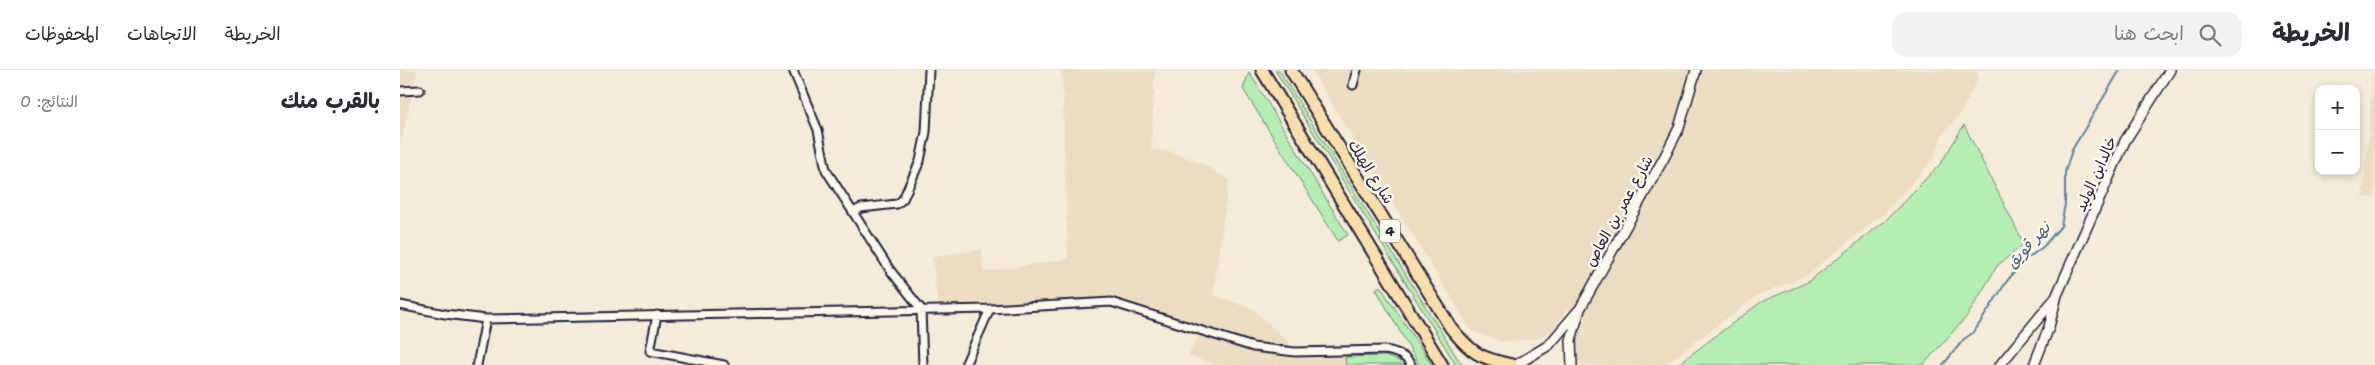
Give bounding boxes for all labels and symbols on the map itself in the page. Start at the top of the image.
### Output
street label: خالدابن الوليد [2071,133,2121,215]
street label: شارع الهلك [1343,136,1399,208]
street label: شارع عمر بن العاص [1580,152,1658,270]
water label: نهر قويق [2001,216,2056,273]
road number: 4 [1380,220,1400,242]

